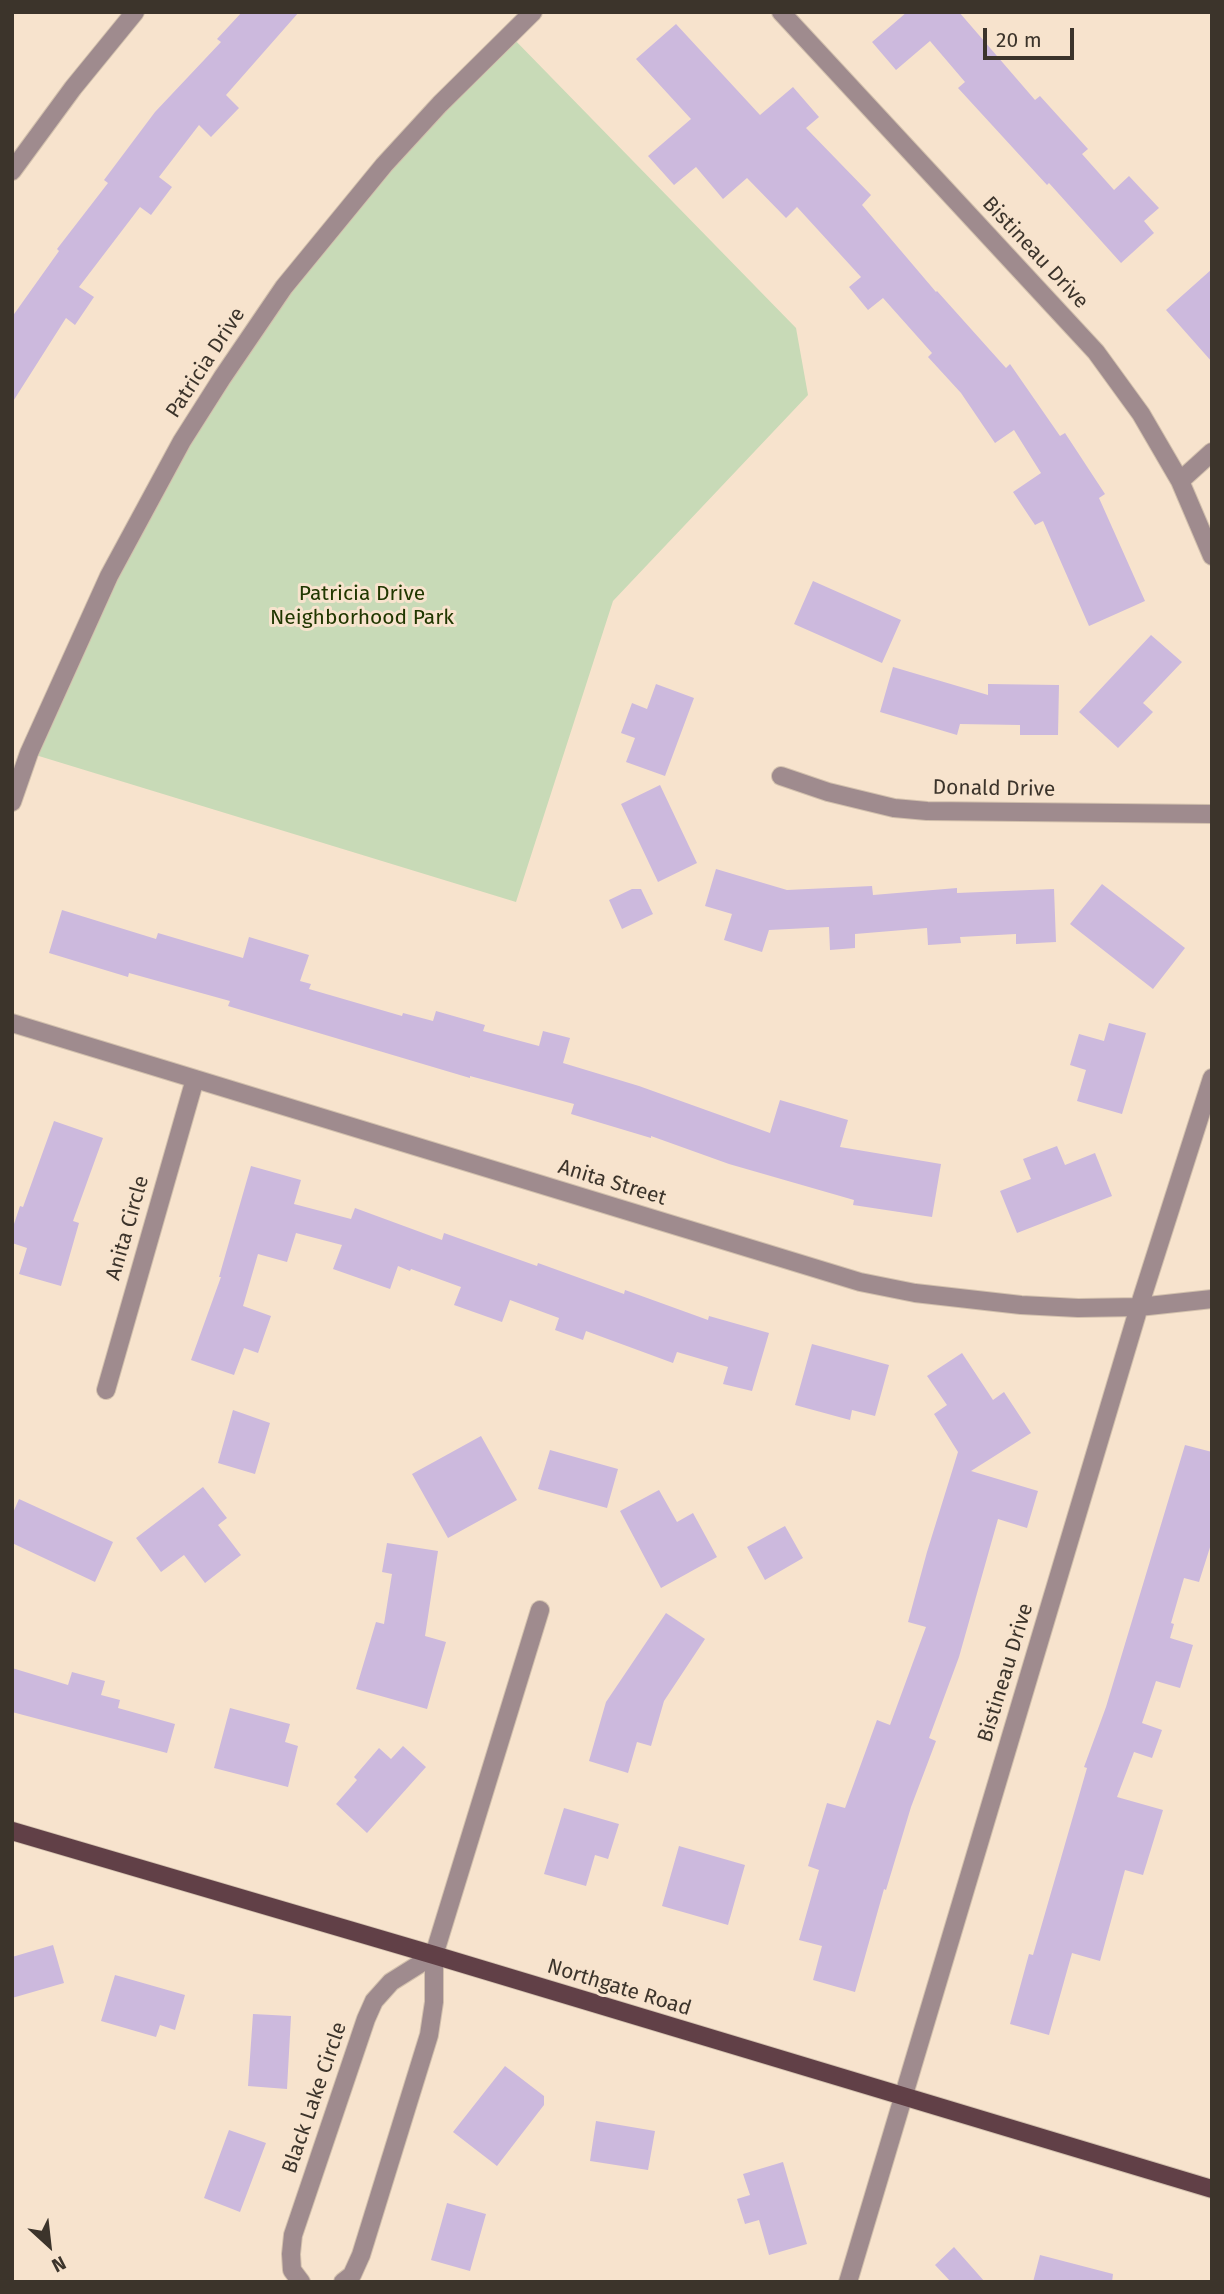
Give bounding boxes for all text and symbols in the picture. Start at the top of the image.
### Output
scale bar [986,14,1077,58]
text: 20 m [996,27,1042,53]
street label: Bistineau Drive [977,192,1093,314]
street label: Patricia Drive [161,303,251,423]
park label: Patricia Drive Neighborhood Park [270,581,454,631]
street label: Donald Drive [932,775,1056,803]
street label: Anita Street [555,1155,669,1211]
street label: Anita Circle [101,1173,155,1283]
street label: Bistineau Drive [973,1600,1039,1746]
street label: Northgate Road [544,1954,694,2022]
street label: Black Lake Circle [277,2019,353,2177]
north arrow [14,2210,84,2280]
text: N [48,2251,70,2277]

